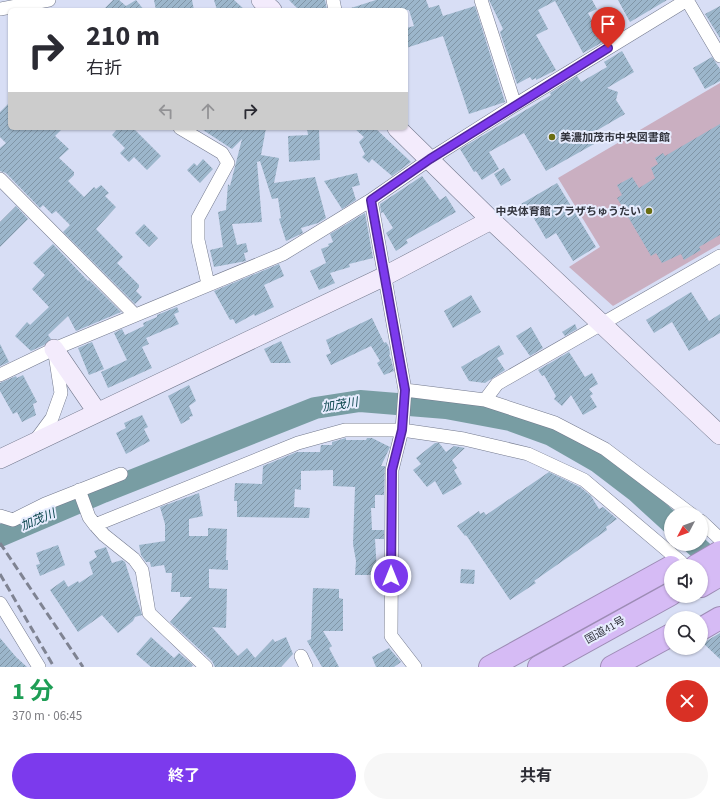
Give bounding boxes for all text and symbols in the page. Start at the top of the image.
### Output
pin [591,7.0,625,48]
icon: arrive [597,13,619,35]
text: 210 m [86,16,160,56]
icon: right [20,24,72,76]
text: 右折 [86,56,122,81]
icon: left [155,100,177,122]
icon: ahead [197,100,219,122]
icon: right [239,100,261,122]
place label: 美濃加茂市中央図書館 [560,130,670,145]
marker: 美濃加茂市中央図書館 [547,132,557,142]
place label: 中央体育館 プラザちゅうたい [496,204,641,219]
marker: 中央体育館 プラザちゅうたい [644,206,654,216]
water label: 加茂川 [321,393,361,416]
water label: 加茂川 [18,504,60,535]
north arrow [664,507,708,551]
map controls [664,507,708,655]
position arrow [370,555,412,597]
button: sound [664,559,708,603]
button: search [664,611,708,655]
street label: 国道41号 [582,613,628,647]
text: 1 分 [12,674,53,709]
button: close [666,680,708,722]
text: 370 m · 06:45 [12,707,82,725]
button: 終了 [12,753,356,799]
button: 共有 [364,753,708,799]

